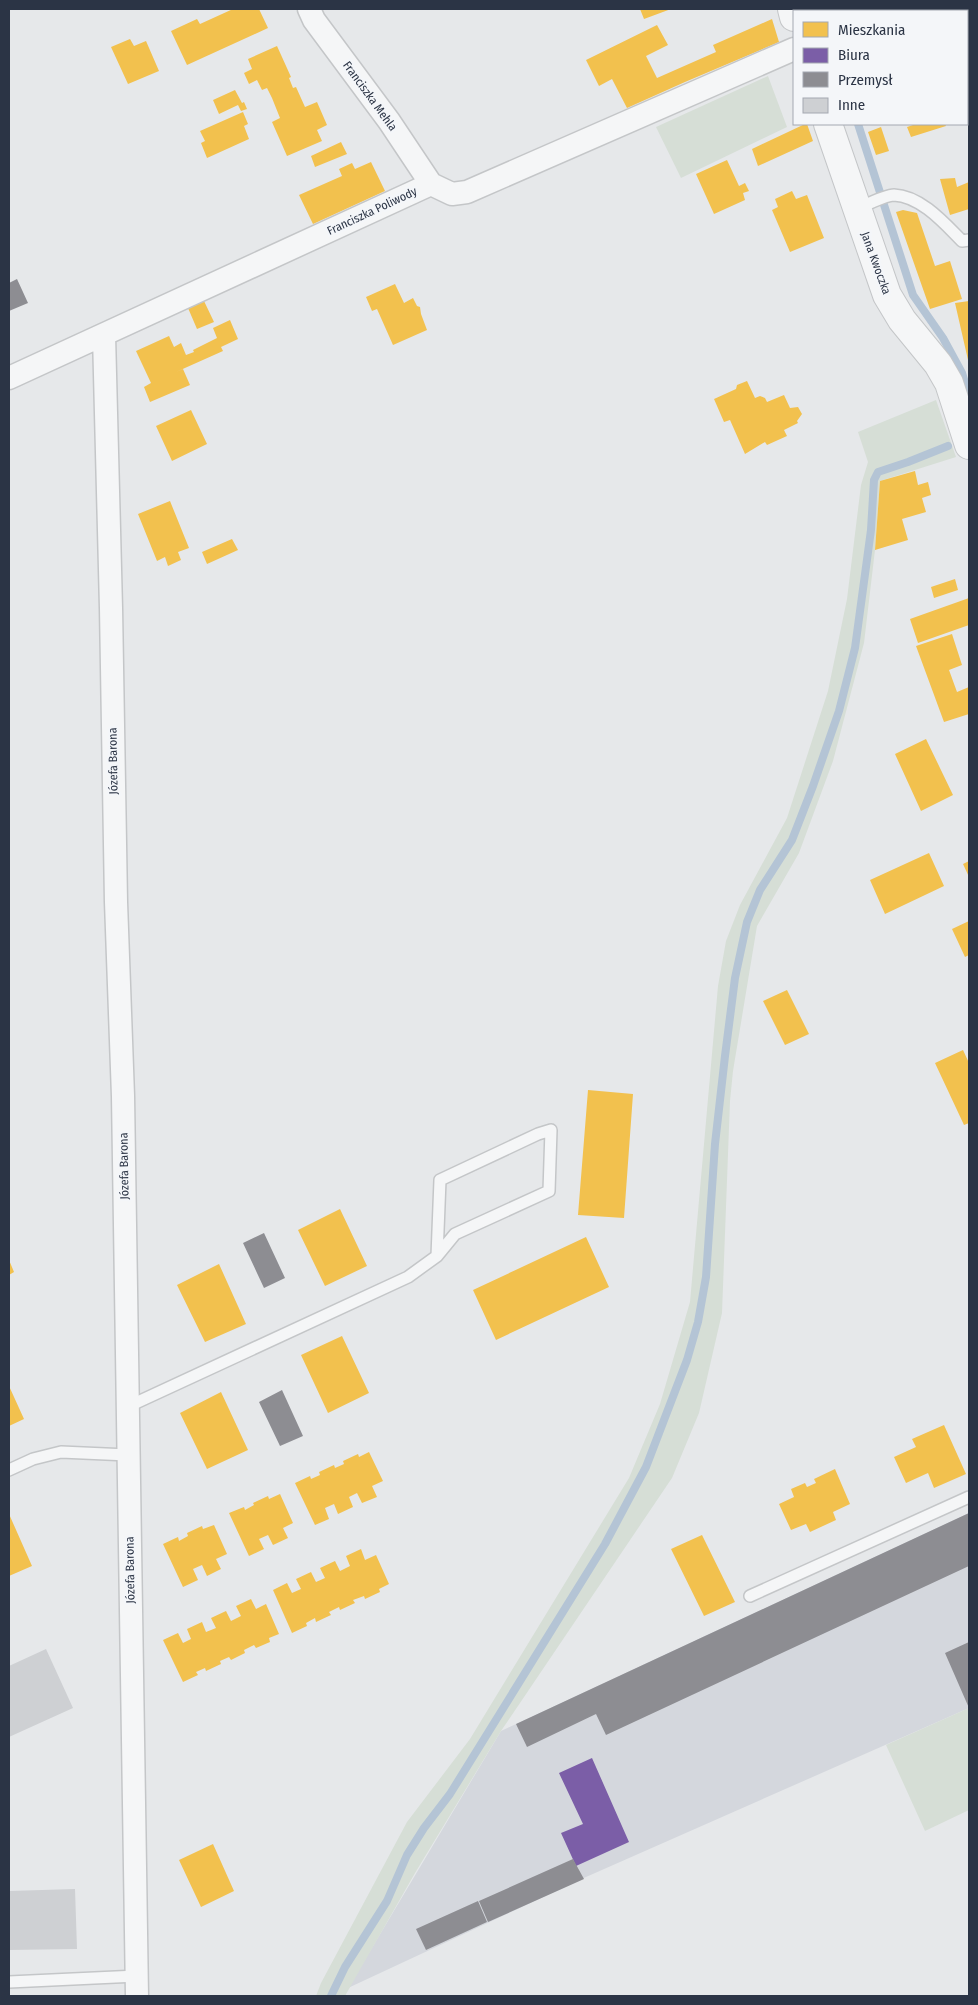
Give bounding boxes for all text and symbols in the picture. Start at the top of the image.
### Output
legend [793,10,968,125]
text: Mieszkania [838,21,905,39]
text: Biura [838,46,870,64]
street label: Franciszka Mehla [340,58,400,134]
text: Przemysł [838,71,893,89]
text: Inne [838,96,865,114]
street label: Franciszka Poliwody [325,184,420,238]
street label: Jana Kwoczka [858,230,894,296]
street label: Józefa Barona [105,727,121,795]
street label: Józefa Barona [116,1132,132,1200]
street label: Józefa Barona [122,1536,138,1604]

